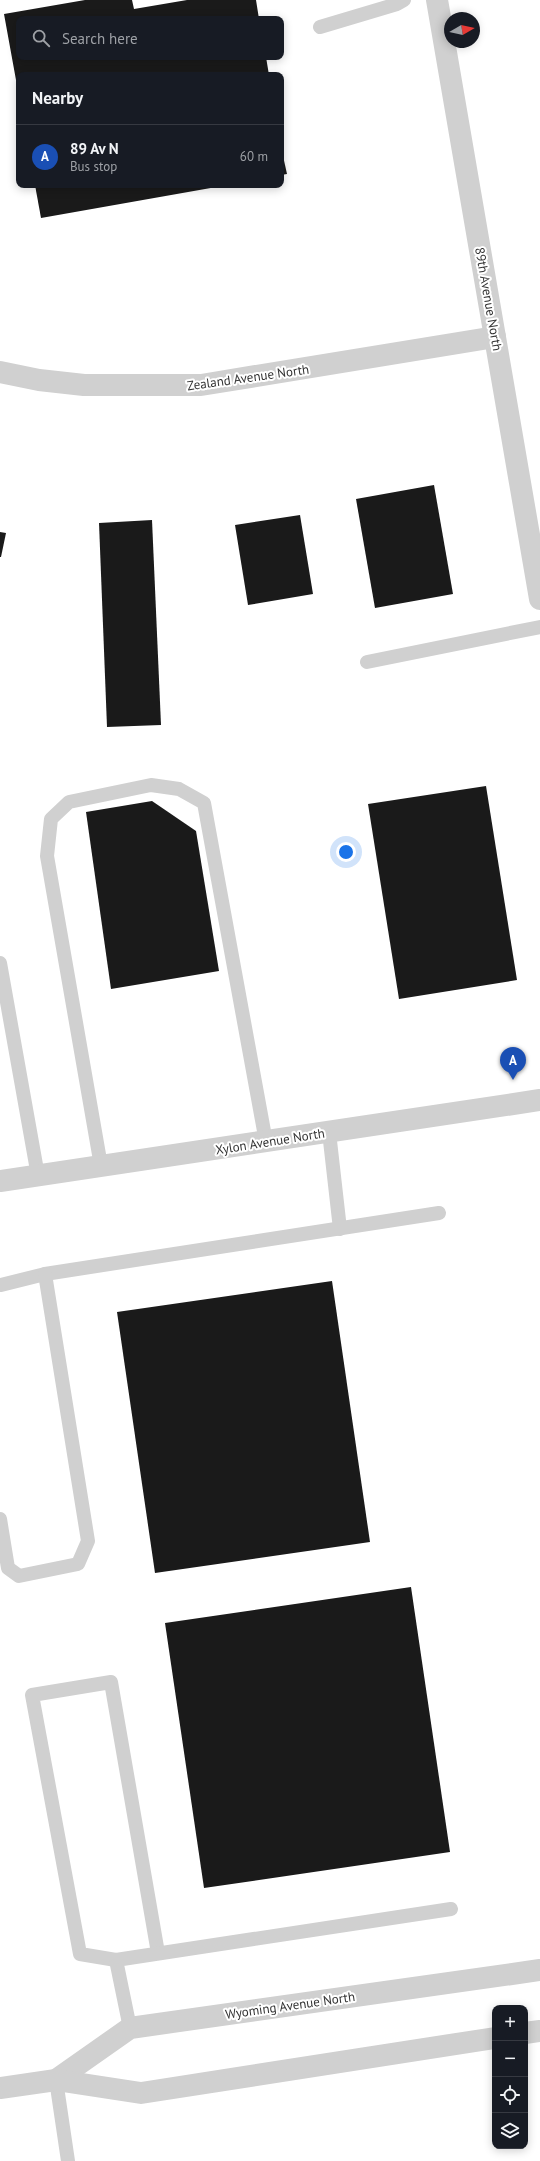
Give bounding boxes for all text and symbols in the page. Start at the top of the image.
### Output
north arrow [444,12,480,48]
search box [16,16,284,60]
icon: search [30,27,52,49]
text: Search here [62,29,138,48]
text: Nearby [32,87,83,109]
text: 89 Av N [70,139,119,158]
text: A [41,148,49,165]
text: 60 m [240,148,268,165]
text: Bus stop [70,158,117,175]
street label: 89th Avenue North [471,246,506,352]
street label: Zealand Avenue North [186,361,310,394]
your location [336,842,356,862]
pin: A [500,1047,526,1080]
street label: Xylon Avenue North [214,1124,326,1159]
street label: Wyoming Avenue North [224,1988,356,2023]
map controls [492,2005,528,2149]
button: + [492,2005,528,2041]
button: − [492,2041,528,2077]
button: locate [492,2077,528,2113]
button: layers [492,2113,528,2149]

